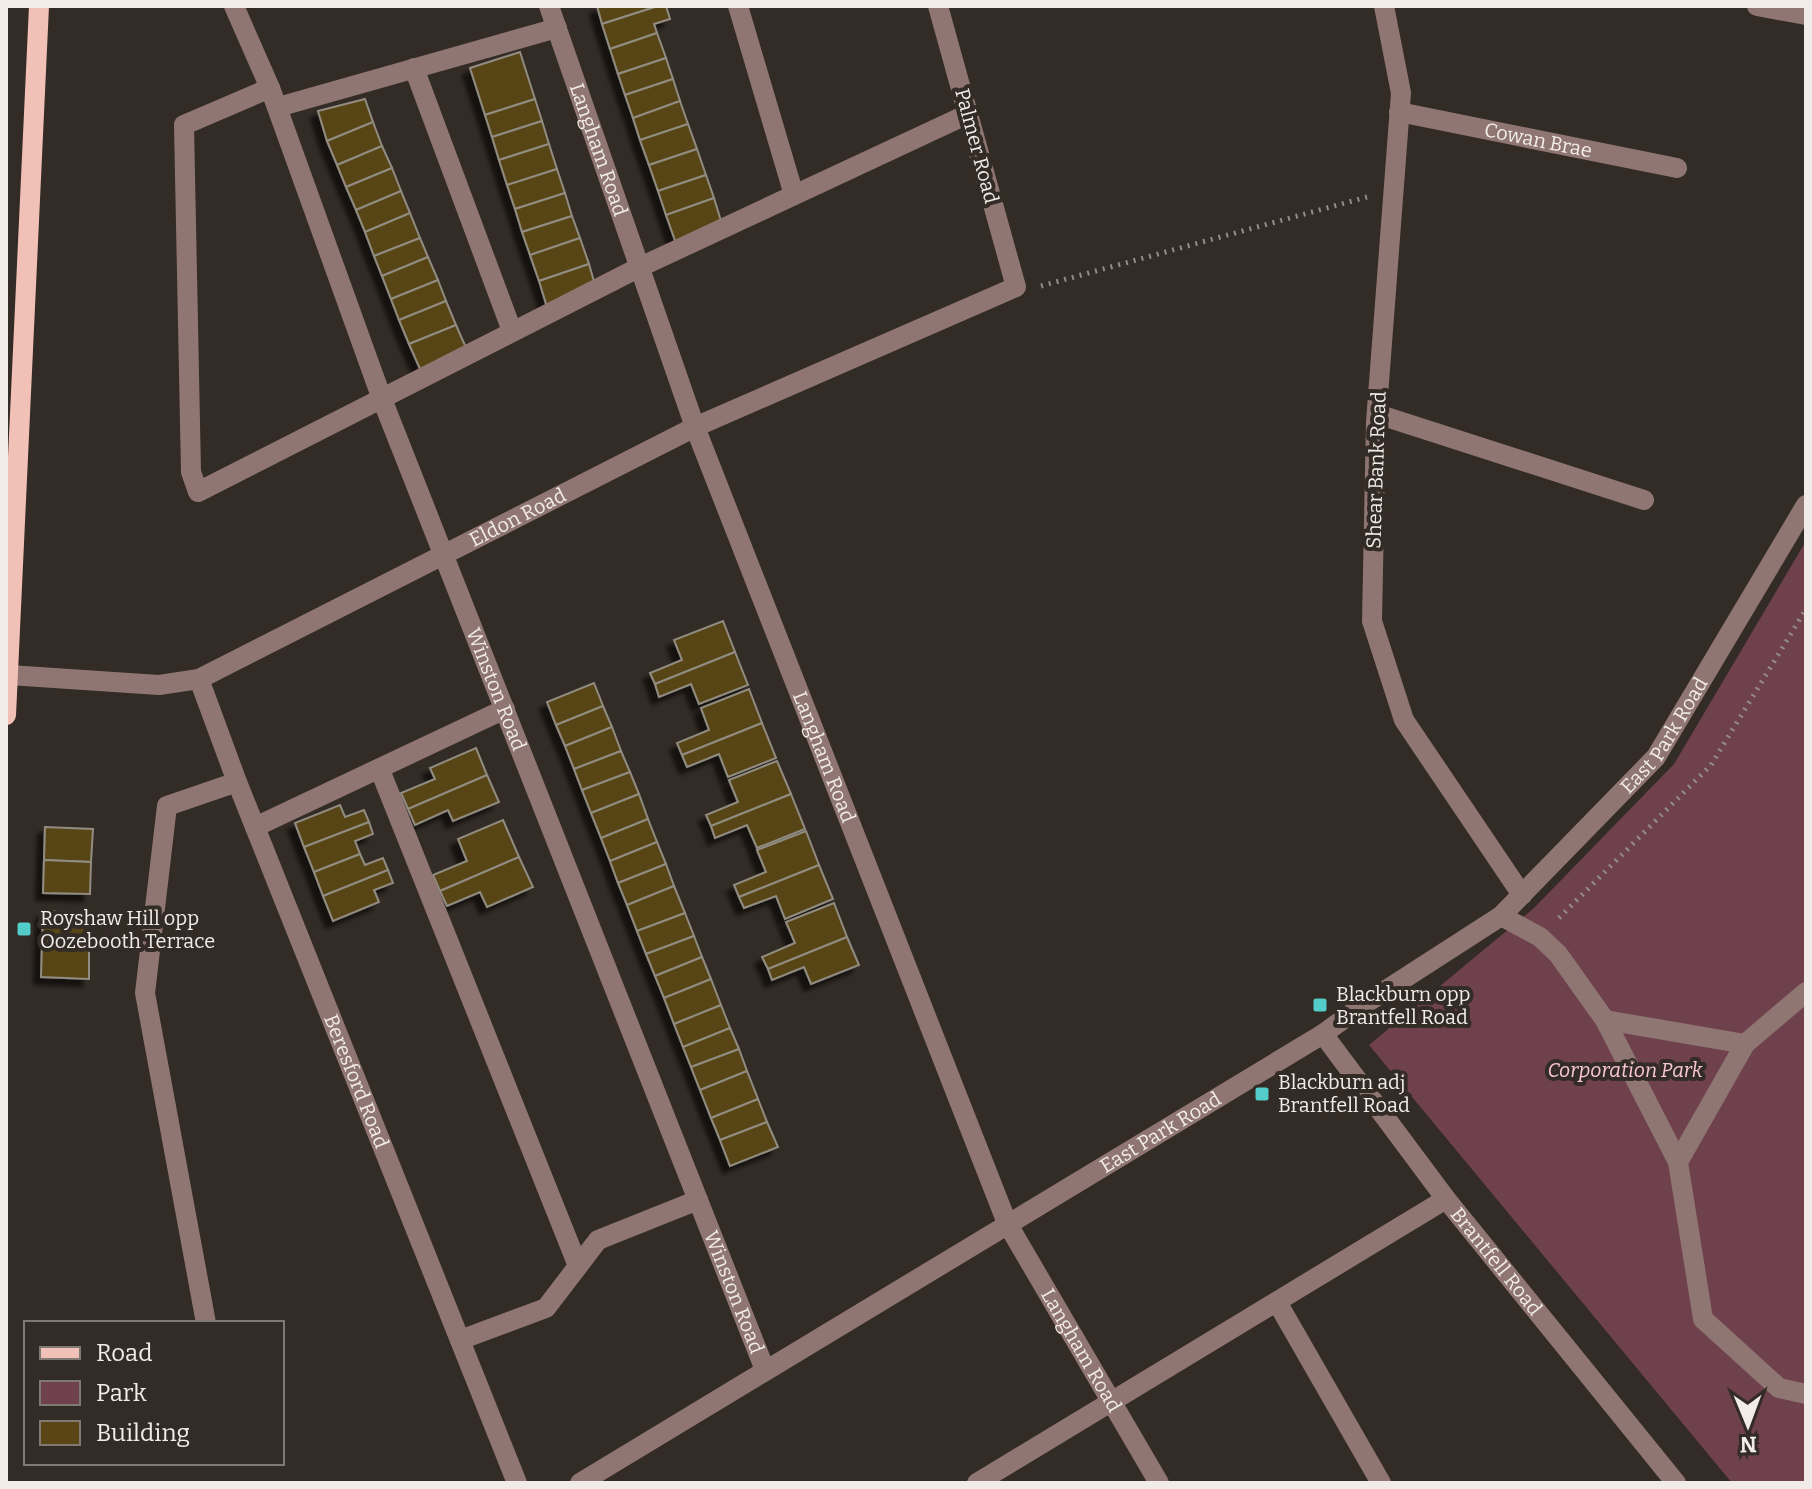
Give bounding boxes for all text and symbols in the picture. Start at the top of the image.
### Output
street label: Langham Road [565,80,633,219]
street label: Palmer Road [950,86,1004,206]
street label: Cowan Brae [1482,117,1594,163]
street label: Shear Bank Road [1361,391,1391,549]
street label: Eldon Road [465,483,570,552]
street label: Winston Road [461,624,532,754]
street label: East Park Road [1615,673,1713,799]
street label: Langham Road [788,688,861,826]
place label: Royshaw Hill opp Oozebooth Terrace [40,906,215,953]
marker: Royshaw Hill opp Oozebooth Terrace [15,920,33,938]
place label: Blackburn opp Brantfell Road [1336,982,1471,1029]
marker: Blackburn opp Brantfell Road [1311,996,1329,1014]
street label: Beresford Road [319,1011,394,1152]
park label: Corporation Park [1547,1058,1703,1082]
place label: Blackburn adj Brantfell Road [1278,1070,1410,1117]
marker: Blackburn adj Brantfell Road [1253,1085,1271,1103]
street label: East Park Road [1095,1087,1225,1178]
street label: Brantfell Road [1446,1203,1547,1320]
street label: Winston Road [699,1227,769,1357]
street label: Langham Road [1036,1284,1127,1416]
legend [24,1321,284,1465]
text: Road [96,1339,152,1367]
text: Park [96,1379,147,1407]
north arrow [1708,1385,1788,1465]
text: Building [96,1419,190,1447]
text: N [1740,1431,1757,1458]

